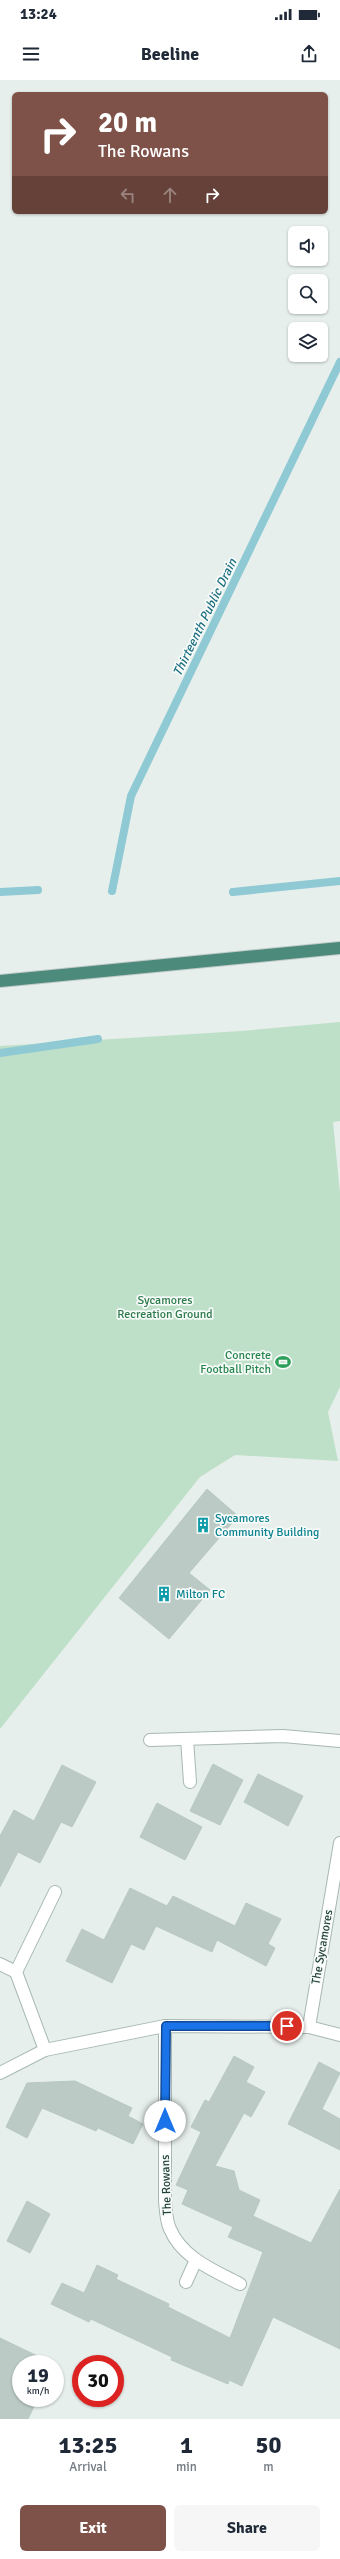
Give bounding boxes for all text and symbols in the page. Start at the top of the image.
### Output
text: 13:24 [20,5,57,23]
icon: menu [20,43,42,65]
text: Beeline [141,43,199,65]
icon: share [298,43,320,65]
text: 20 m [98,106,157,140]
icon: right [32,108,84,160]
text: The Rowans [98,140,189,162]
icon: left [117,184,139,206]
icon: ahead [159,184,181,206]
icon: right [201,184,223,206]
map controls [288,226,328,362]
button: sound [288,226,328,266]
button: search [288,274,328,314]
button: layers [288,322,328,362]
water label: Thirteenth Public Drain [169,555,241,679]
park label: Sycamores Recreation Ground [117,1293,213,1322]
place label: Concrete Football Pitch [200,1348,271,1377]
sports icon: Concrete Football Pitch [274,1353,292,1371]
place label: Sycamores Community Building [215,1511,319,1540]
building icon: Sycamores Community Building [194,1516,212,1534]
building icon: Milton FC [155,1585,173,1603]
place label: Milton FC [176,1587,225,1602]
street label: The Sycamores [309,1908,336,1986]
pin [270,2009,304,2043]
icon: arrive [276,2015,298,2037]
position arrow [144,2100,186,2142]
street label: The Rowans [158,2154,175,2216]
speed limit sign: 30 [72,2355,124,2407]
text: 19 [27,2363,49,2388]
text: km/h [27,2385,49,2397]
text: 13:25 [59,2430,117,2460]
text: 1 [180,2430,193,2460]
text: 50 [256,2430,281,2460]
text: Arrival [69,2459,107,2475]
text: min [176,2459,197,2475]
text: m [263,2459,274,2475]
button: Exit [20,2505,166,2551]
button: Share [174,2505,320,2551]

